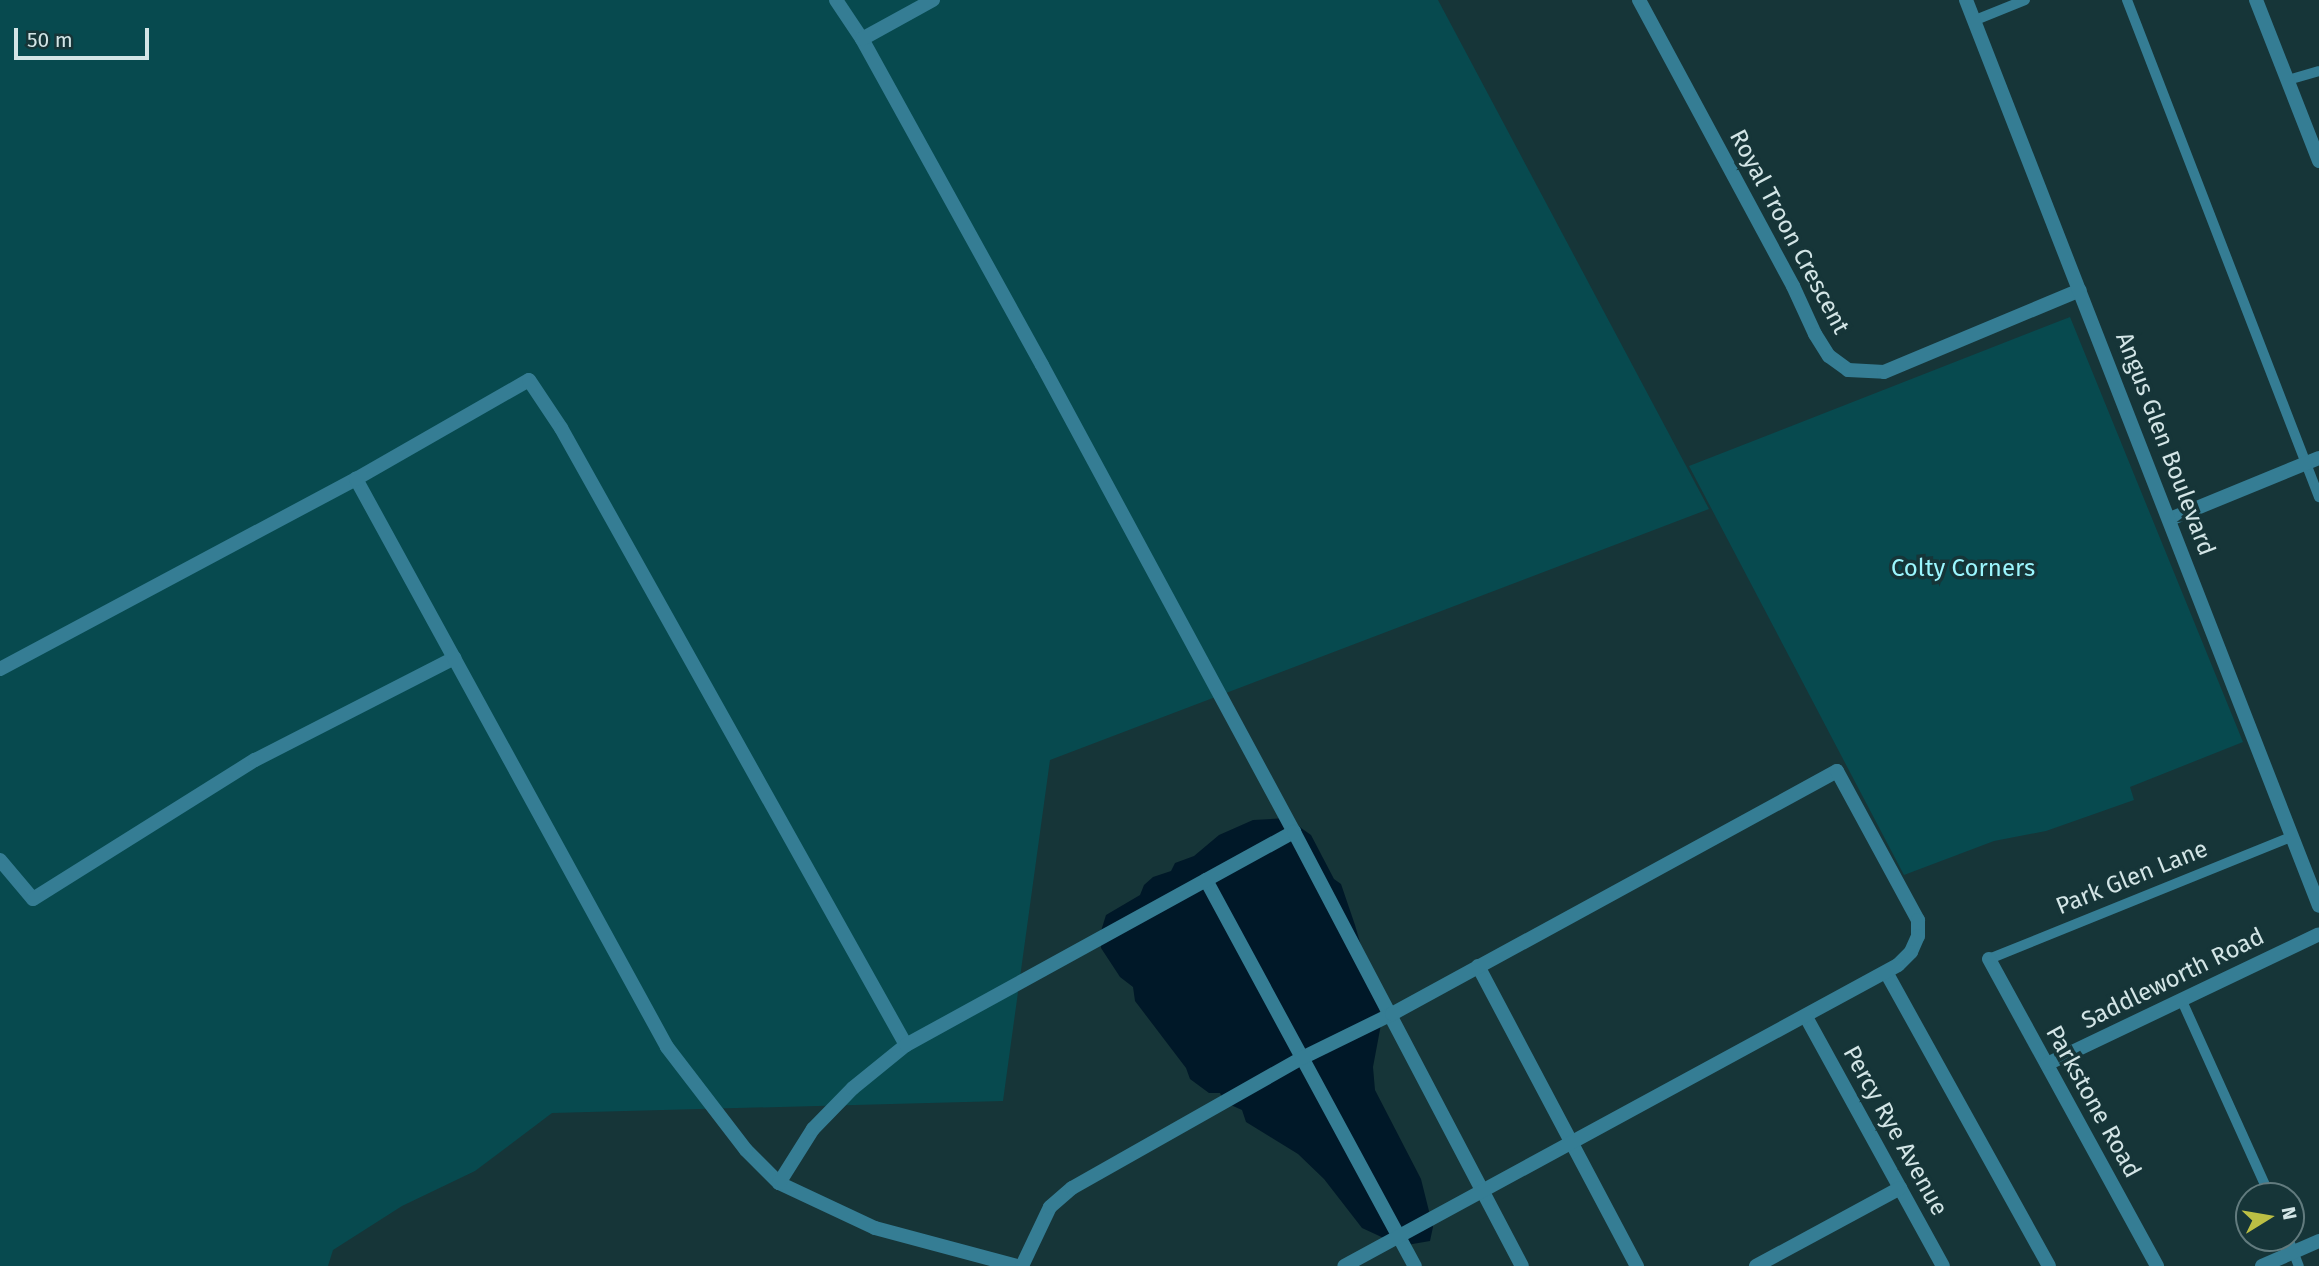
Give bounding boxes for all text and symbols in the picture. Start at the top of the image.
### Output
scale bar [18,14,152,58]
text: 50 m [27,27,73,53]
street label: Royal Troon Crescent [1723,125,1855,339]
street label: Angus Glen Boulevard [2109,328,2221,560]
park label: Colty Corners [1891,555,2035,583]
street label: Park Glen Lane [2052,834,2212,922]
street label: Saddleworth Road [2077,922,2269,1036]
street label: Parkstone Road [2039,1021,2147,1183]
street label: Percy Rye Avenue [1836,1041,1954,1221]
north arrow [2235,1182,2305,1252]
text: N [2277,1205,2302,1222]

